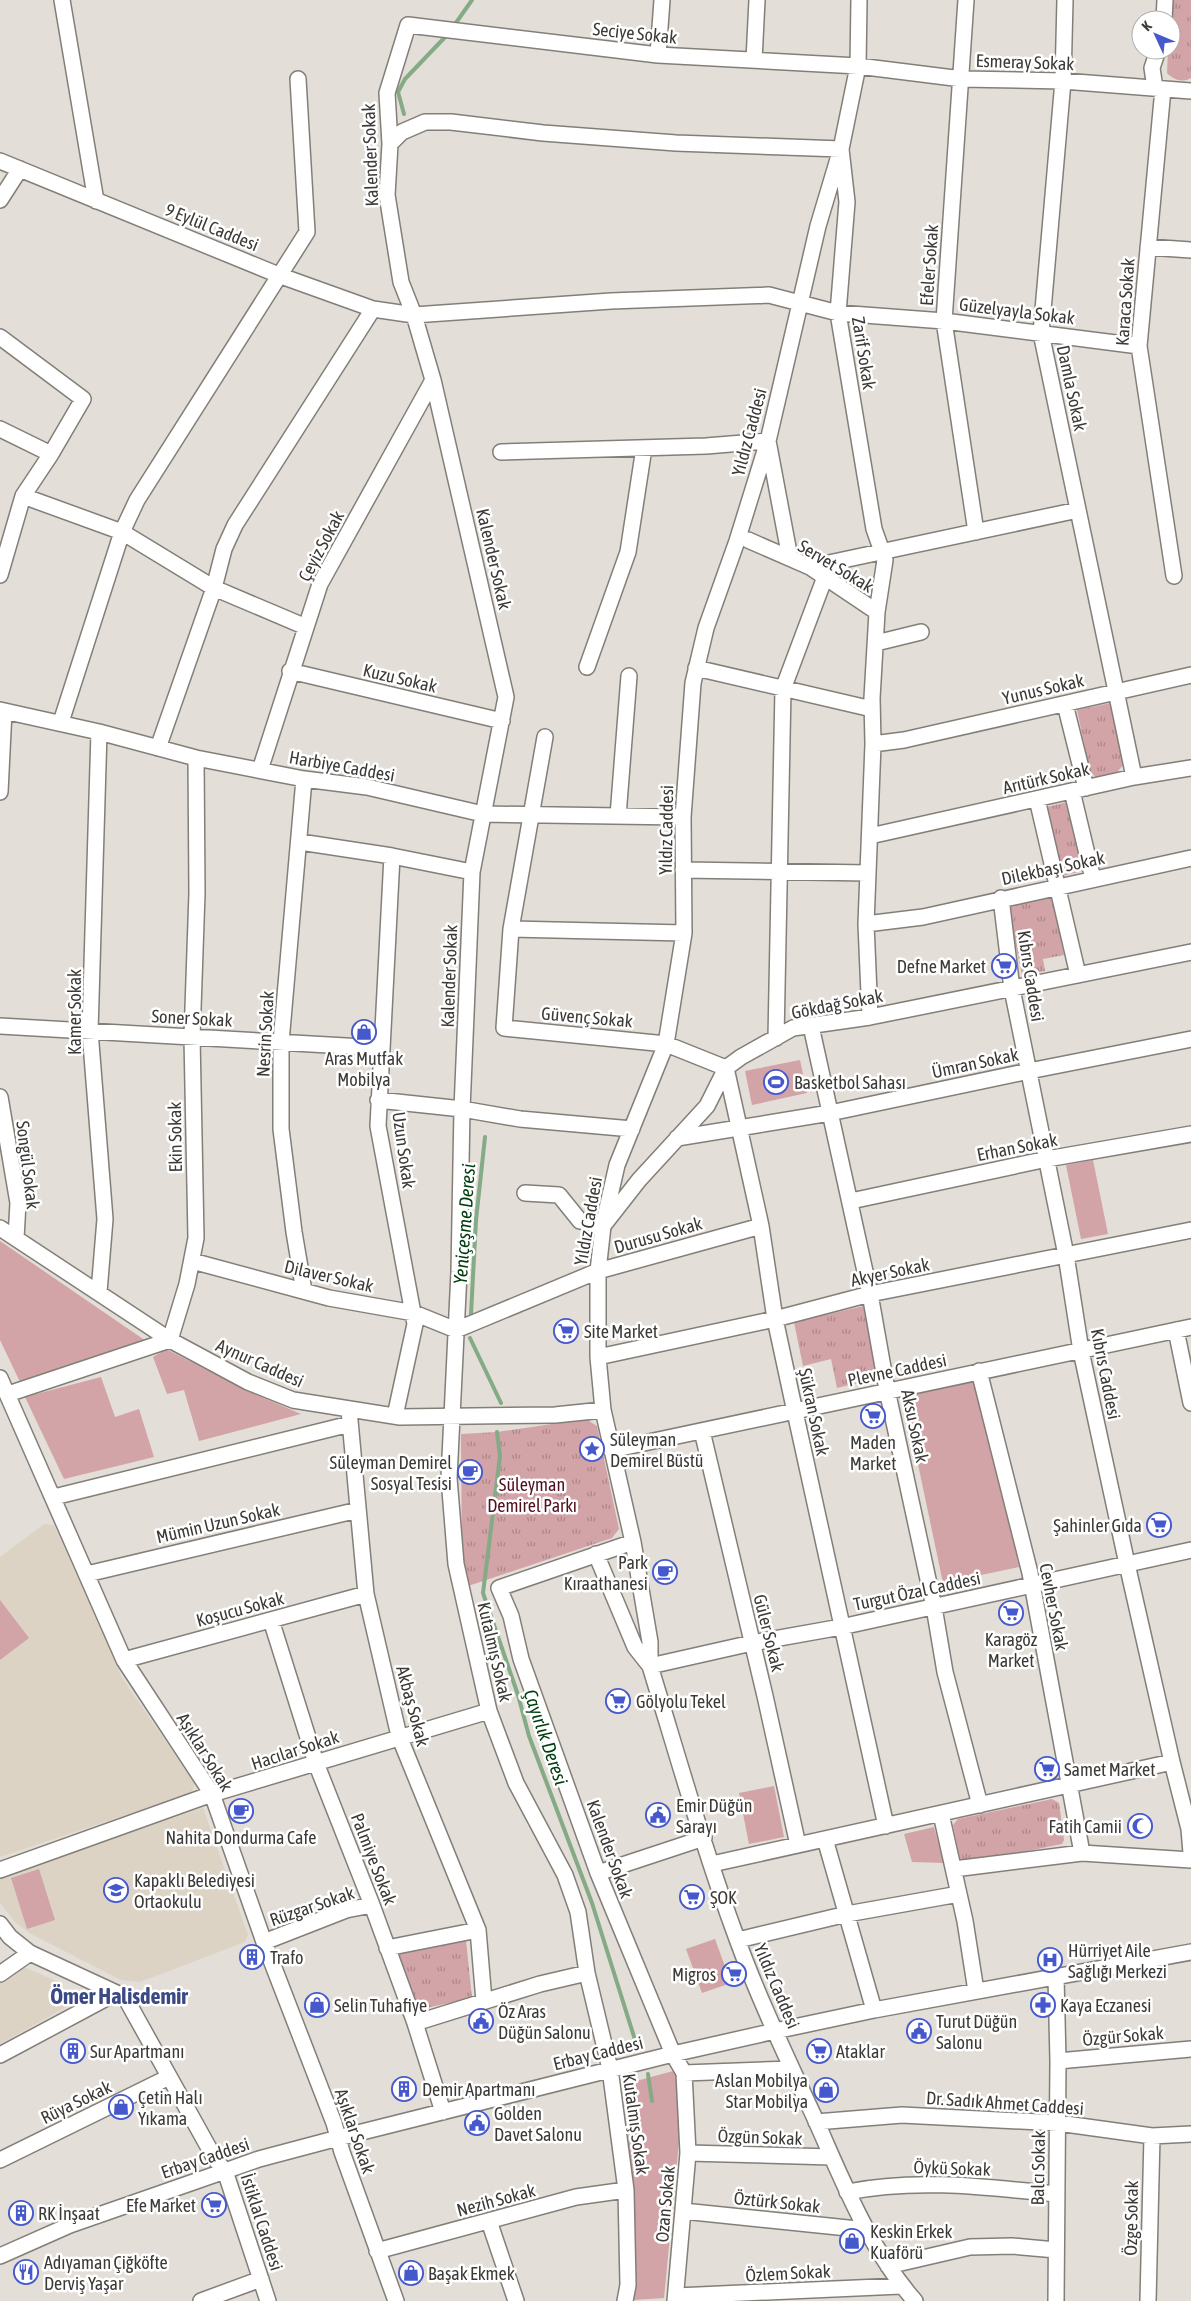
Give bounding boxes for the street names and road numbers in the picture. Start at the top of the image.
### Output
street label: Seciye Sokak [592,18,678,48]
street label: Esmeray Sokak [975,50,1075,74]
street label: Kalender Sokak [358,103,382,207]
street label: 9 Eylül Caddesi [162,199,262,255]
street label: Efeler Sokak [916,224,942,306]
street label: Karaca Sokak [1111,257,1139,347]
street label: Güzelyayla Sokak [958,294,1076,329]
street label: Zarif Sokak [848,315,880,391]
street label: Damla Sokak [1053,343,1091,433]
street label: Yıldız Caddesi [727,386,771,478]
street label: Kalender Sokak [472,506,516,612]
street label: Çeyiz Sokak [294,507,348,585]
street label: Servet Sokak [794,535,878,597]
street label: Kuzu Sokak [361,659,439,697]
street label: Yunus Sokak [1000,669,1086,709]
street label: Harbiye Caddesi [288,746,396,786]
street label: Arıtürk Sokak [1001,758,1091,798]
street label: Yıldız Caddesi [655,785,677,875]
street label: Dilekbaşı Sokak [999,847,1107,889]
street label: Kalender Sokak [437,924,461,1028]
street label: Kıbrıs Caddesi [1013,929,1049,1023]
street label: Kamer Sokak [64,969,85,1055]
street label: Gökdağ Sokak [789,985,885,1023]
street label: Nesrin Sokak [252,990,278,1078]
street label: Güvenç Sokak [540,1003,634,1031]
street label: Soner Sokak [151,1005,233,1031]
street label: Ümran Sokak [930,1044,1020,1082]
street label: Ekin Sokak [164,1101,186,1172]
street label: Uzun Sokak [388,1110,420,1190]
street label: Songül Sokak [12,1120,44,1210]
street label: Erhan Sokak [975,1129,1059,1165]
street label: Yıldız Caddesi [570,1175,606,1267]
street label: Durusu Sokak [612,1212,704,1258]
street label: Akyer Sokak [849,1253,931,1291]
street label: Dilaver Sokak [282,1256,376,1296]
street label: Kıbrıs Caddesi [1087,1327,1125,1421]
street label: Aynur Caddesi [213,1334,307,1392]
street label: Plevne Caddesi [846,1349,948,1391]
street label: Şükran Sokak [794,1366,834,1458]
street label: Aksu Sokak [897,1387,933,1465]
street label: Mümin Uzun Sokak [154,1499,282,1547]
street label: Cevher Sokak [1035,1562,1073,1652]
street label: Turgut Özal Caddesi [852,1567,982,1615]
street label: Koşucu Sokak [194,1587,286,1631]
street label: Güler Sokak [749,1592,789,1674]
street label: Kutalmış Sokak [473,1600,517,1704]
street label: Akbaş Sokak [392,1663,434,1749]
street label: Aşıklar Sokak [173,1709,237,1795]
street label: Hacılar Sokak [249,1726,341,1774]
street label: Kalender Sokak [583,1797,638,1901]
street label: Palmiye Sokak [347,1810,401,1908]
street label: Rüzgar Sokak [267,1882,357,1930]
street label: Yıldız Caddesi [750,1940,804,2032]
street label: Özgür Sokak [1082,2022,1165,2050]
street label: Erbay Caddesi [551,2032,645,2074]
street label: Kutalmış Sokak [619,2072,653,2176]
street label: Rüya Sokak [37,2076,115,2128]
street label: Aşıklar Sokak [331,2086,379,2176]
street label: Dr. Sadık Ahmet Caddesi [926,2087,1084,2119]
street label: Özgün Sokak [717,2125,803,2149]
street label: Balcı Sokak [1027,2130,1049,2206]
street label: Erbay Caddesi [158,2133,252,2183]
street label: Öykü Sokak [913,2156,991,2180]
street label: Ozan Sokak [651,2165,679,2243]
street label: İstiklal Caddesi [236,2171,288,2273]
street label: Nezih Sokak [454,2179,538,2221]
street label: Özge Sokak [1120,2180,1142,2256]
street label: Öztürk Sokak [733,2187,821,2217]
street label: Özlem Sokak [745,2260,831,2286]

